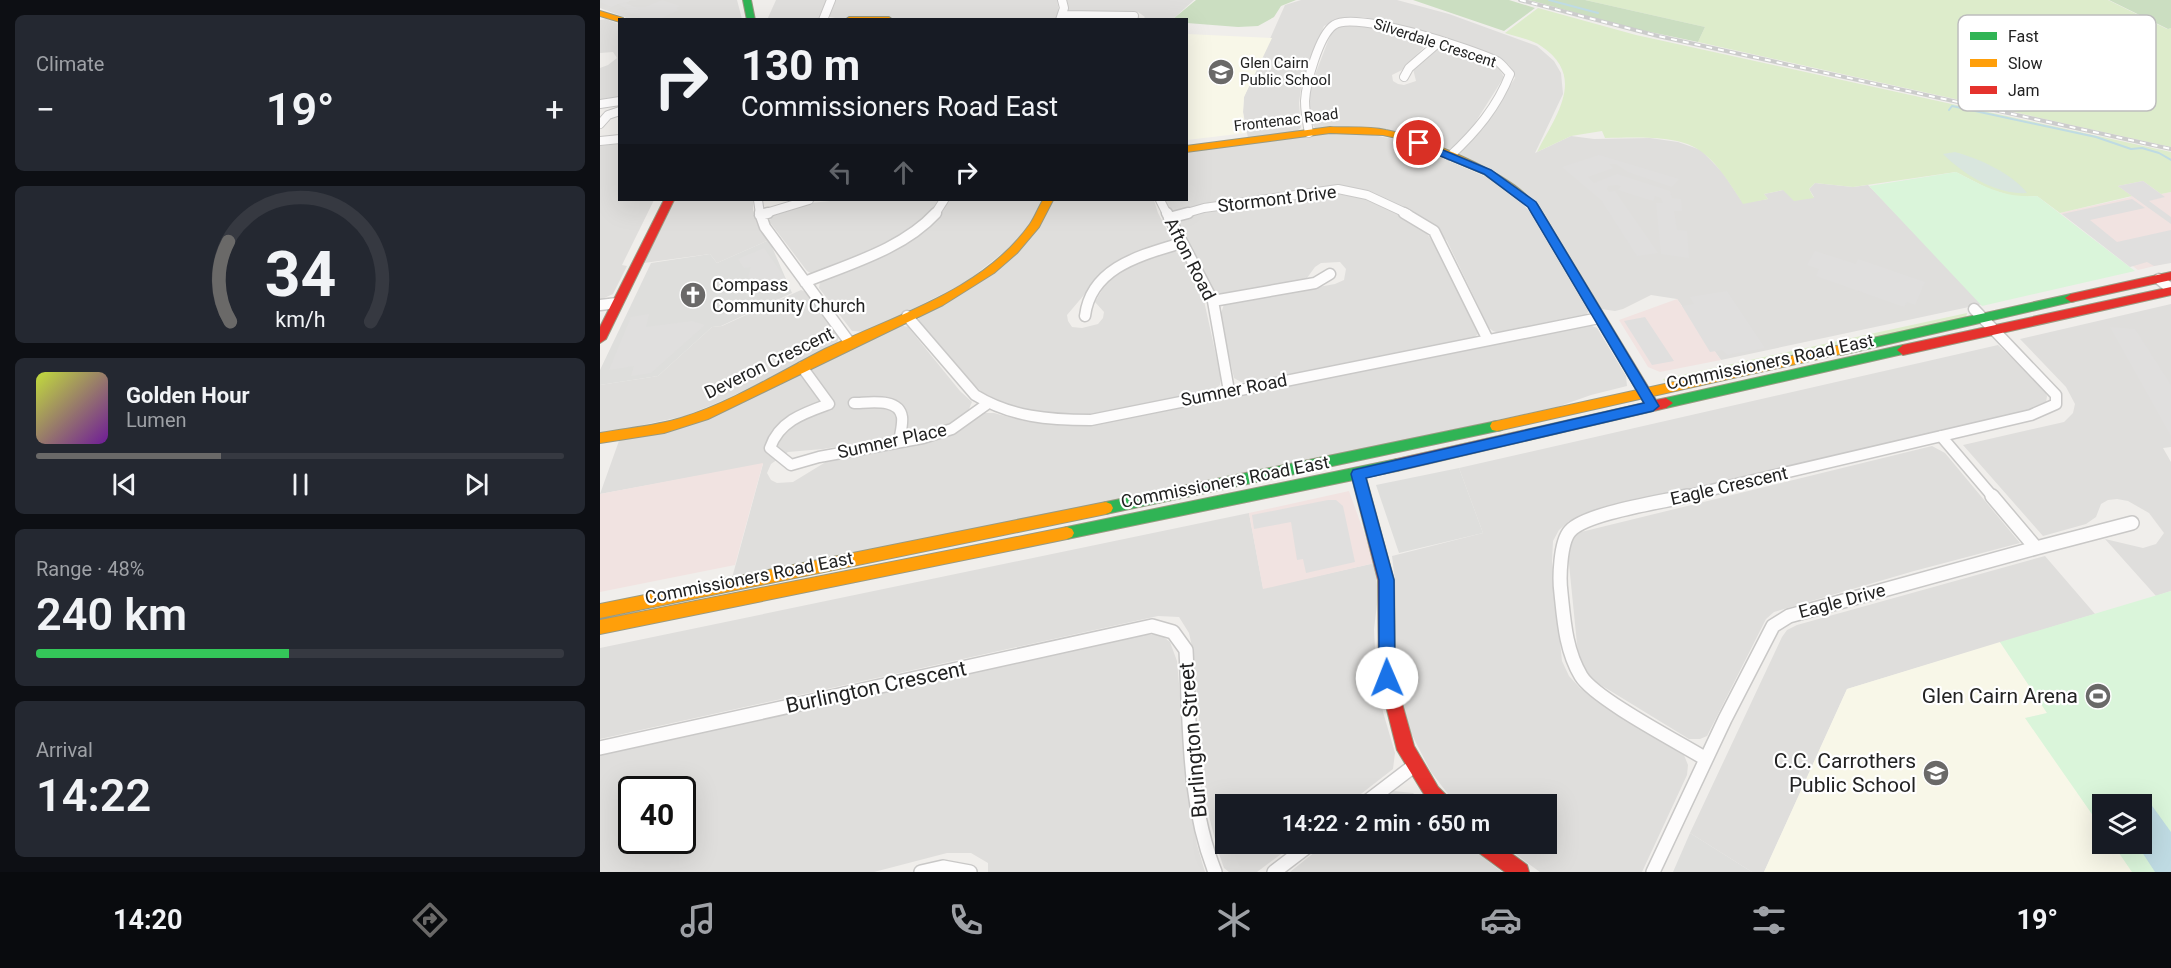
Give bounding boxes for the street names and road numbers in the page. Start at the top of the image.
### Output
street label: Silverdale Crescent [1372,15,1499,71]
street label: Frontenac Road [1233,105,1339,135]
street label: Stormont Drive [1216,181,1338,216]
street label: Afton Road [1161,214,1220,303]
street label: Deveron Crescent [701,322,837,403]
street label: Commissioners Road East [1664,329,1876,394]
street label: Sumner Road [1179,369,1289,410]
street label: Sumner Place [835,419,948,462]
street label: Commissioners Road East [1119,451,1331,512]
street label: Eagle Crescent [1668,462,1790,509]
street label: Commissioners Road East [643,547,855,608]
street label: Eagle Drive [1796,579,1888,622]
street label: Burlington Crescent [784,656,969,718]
street label: Burlington Street [1174,661,1212,819]

